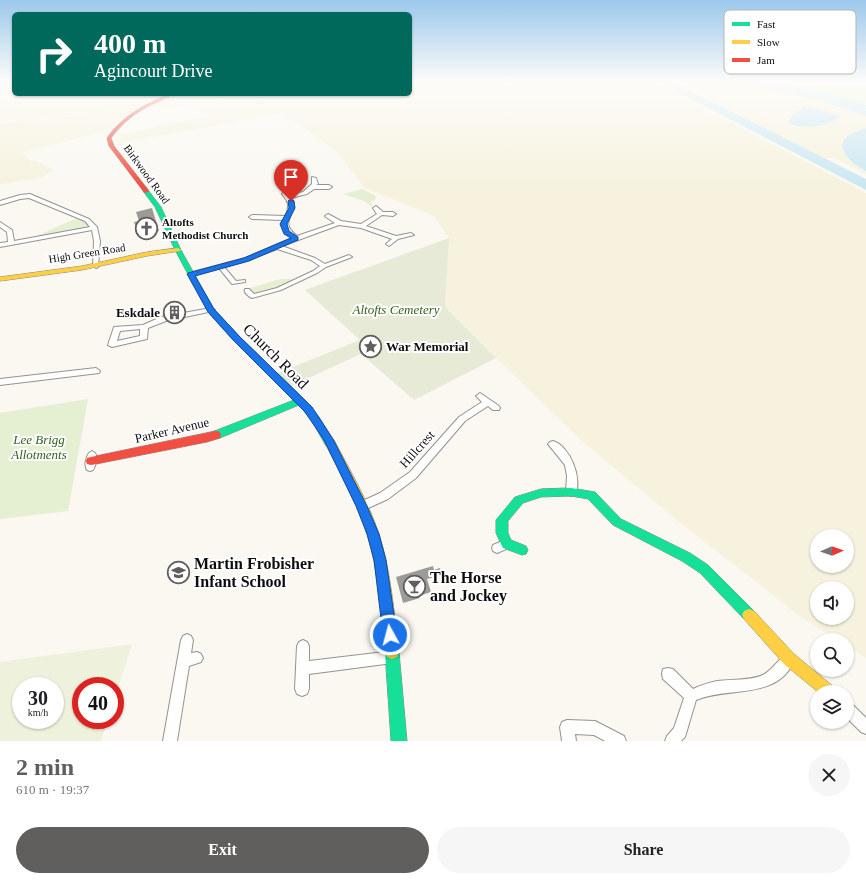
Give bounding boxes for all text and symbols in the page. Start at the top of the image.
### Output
legend [724,10,856,74]
text: Fast [757,18,775,30]
icon: right [28,28,80,80]
text: 400 m [94,28,166,59]
text: Slow [757,36,780,48]
text: Jam [757,54,775,66]
text: Agincourt Drive [94,61,212,81]
street label: Birkwood Road [122,142,173,206]
pin [274,160,308,201]
icon: arrive [280,166,302,188]
church icon: Altofts Methodist Church [134,215,160,241]
place label: Altofts Methodist Church [162,216,248,241]
street label: High Green Road [48,241,127,265]
building icon: Eskdale [162,299,188,325]
park label: Altofts Cemetery [351,302,440,317]
place label: Eskdale [116,305,160,320]
street label: Church Road [240,320,312,392]
place icon: War Memorial [357,333,383,359]
place label: War Memorial [386,339,469,354]
street label: Parker Avenue [133,414,211,446]
street label: Hillcrest [396,427,438,471]
park label: Lee Brigg Allotments [10,432,67,462]
north arrow [810,529,854,573]
map controls [810,529,854,729]
place label: Martin Frobisher Infant School [194,555,314,590]
school or university icon: Martin Frobisher Infant School [165,559,191,585]
place label: The Horse and Jockey [430,569,507,605]
bar icon: The Horse and Jockey [401,573,427,599]
button: sound [810,581,854,625]
position arrow [369,614,411,656]
button: search [810,633,854,677]
speed limit sign: 40 [72,677,124,729]
button: layers [810,685,854,729]
text: 30 [28,687,48,709]
text: km/h [28,707,48,718]
text: 2 min [16,754,74,780]
button: close [808,754,850,796]
text: 610 m · 19:37 [16,782,89,797]
button: Exit [16,827,429,873]
button: Share [437,827,850,873]

